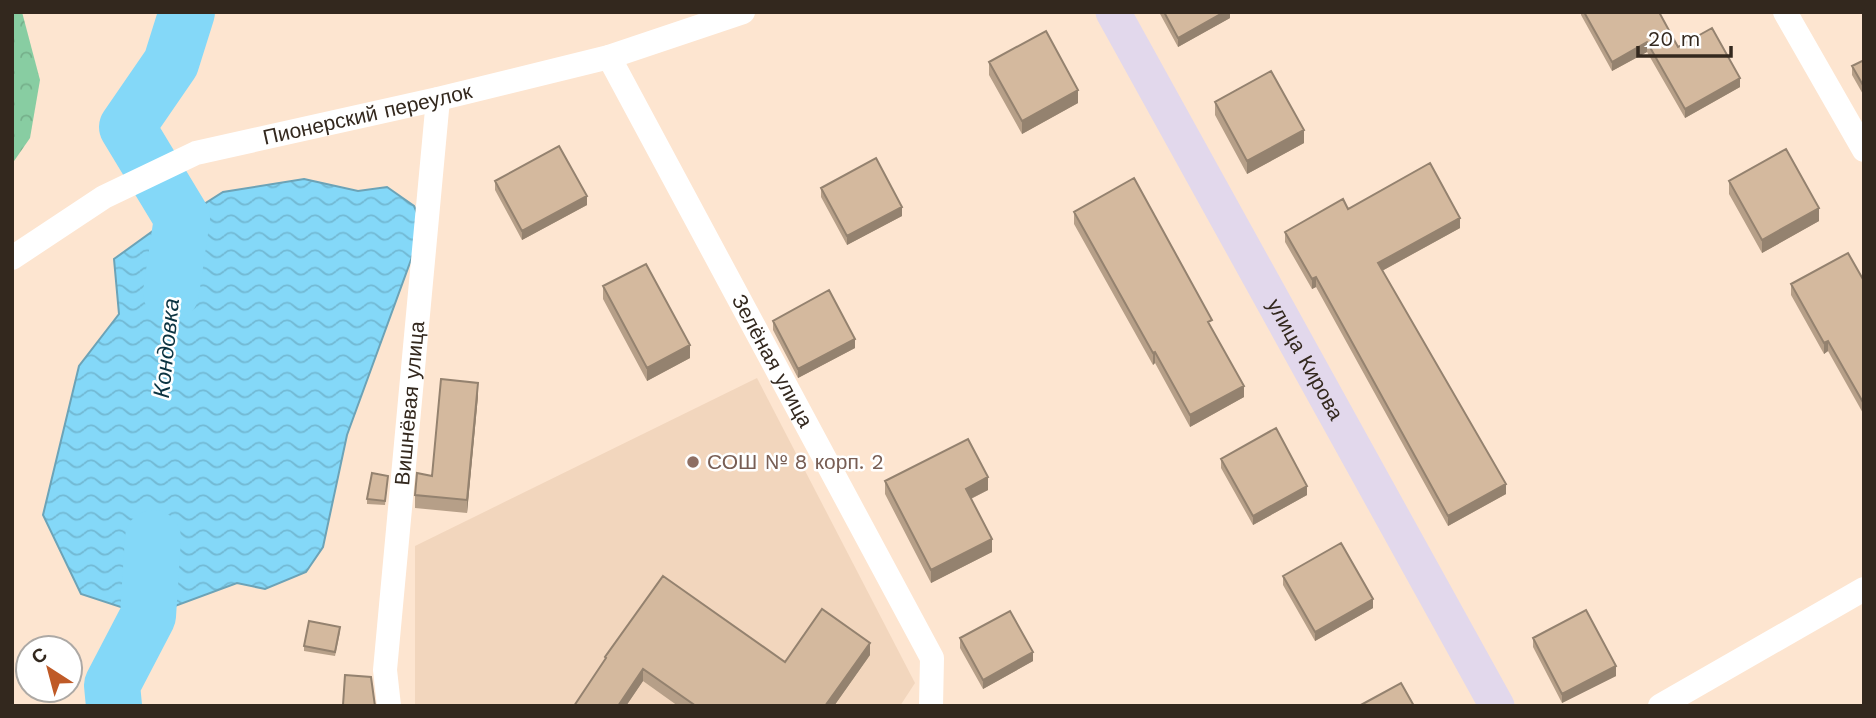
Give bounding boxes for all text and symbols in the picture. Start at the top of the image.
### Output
scale bar [1638,14,1731,58]
text: 20 m [1648,26,1700,51]
street label: Пионерский переулок [260,78,475,150]
street label: Зелёная улица [727,290,819,432]
street label: улица Кирова [1262,294,1349,424]
water label: Кондовка [148,297,185,399]
street label: Вишнёвая улица [389,320,429,487]
place label: СОШ № 8 корп. 2 [707,449,884,474]
marker: СОШ № 8 корп. 2 [685,454,701,470]
north arrow [14,634,84,704]
text: С [27,642,52,669]

